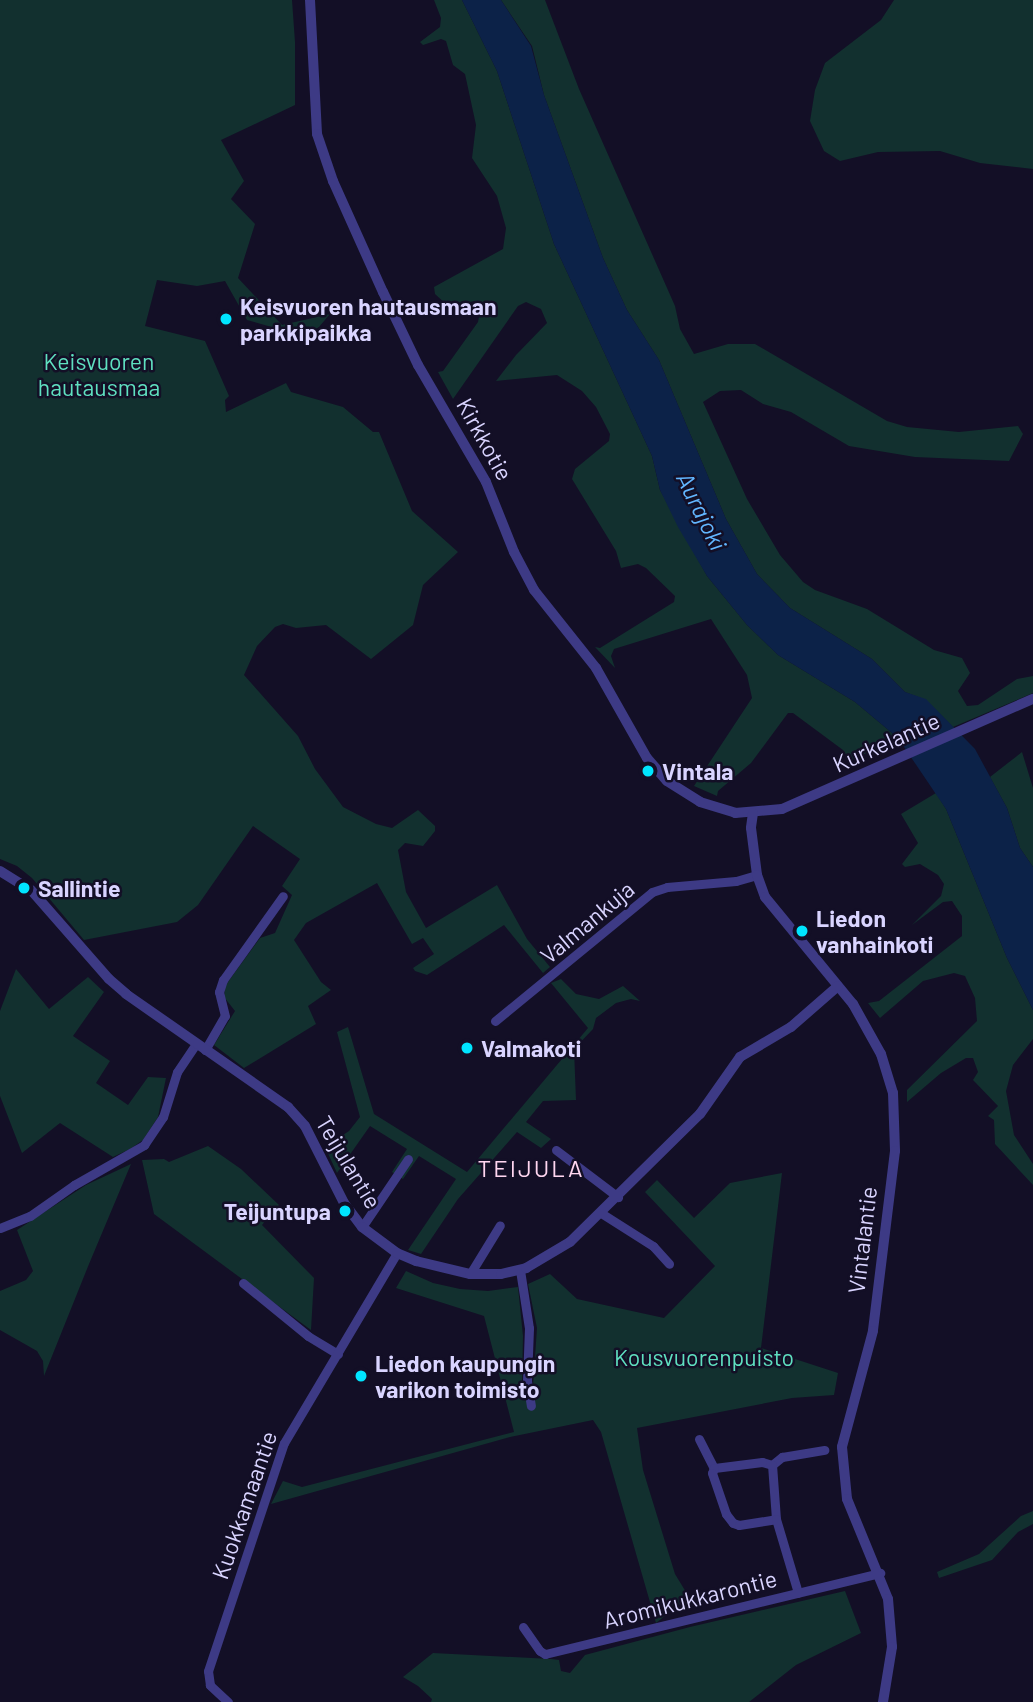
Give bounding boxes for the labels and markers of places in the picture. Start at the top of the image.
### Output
place label: Keisvuoren hautausmaan parkkipaikka [240,292,497,346]
marker: Keisvuoren hautausmaan parkkipaikka [218,311,234,327]
place label: Vintala [662,757,733,785]
marker: Vintala [640,763,656,779]
place label: Sallintie [38,874,121,902]
marker: Sallintie [16,880,32,896]
place label: Liedon vanhainkoti [816,904,933,958]
marker: Liedon vanhainkoti [794,923,810,939]
place label: Valmakoti [481,1034,581,1062]
marker: Valmakoti [459,1040,475,1056]
place label: Teijuntupa [224,1197,331,1225]
marker: Teijuntupa [337,1203,353,1219]
place label: Liedon kaupungin varikon toimisto [375,1349,555,1403]
marker: Liedon kaupungin varikon toimisto [353,1368,369,1384]

